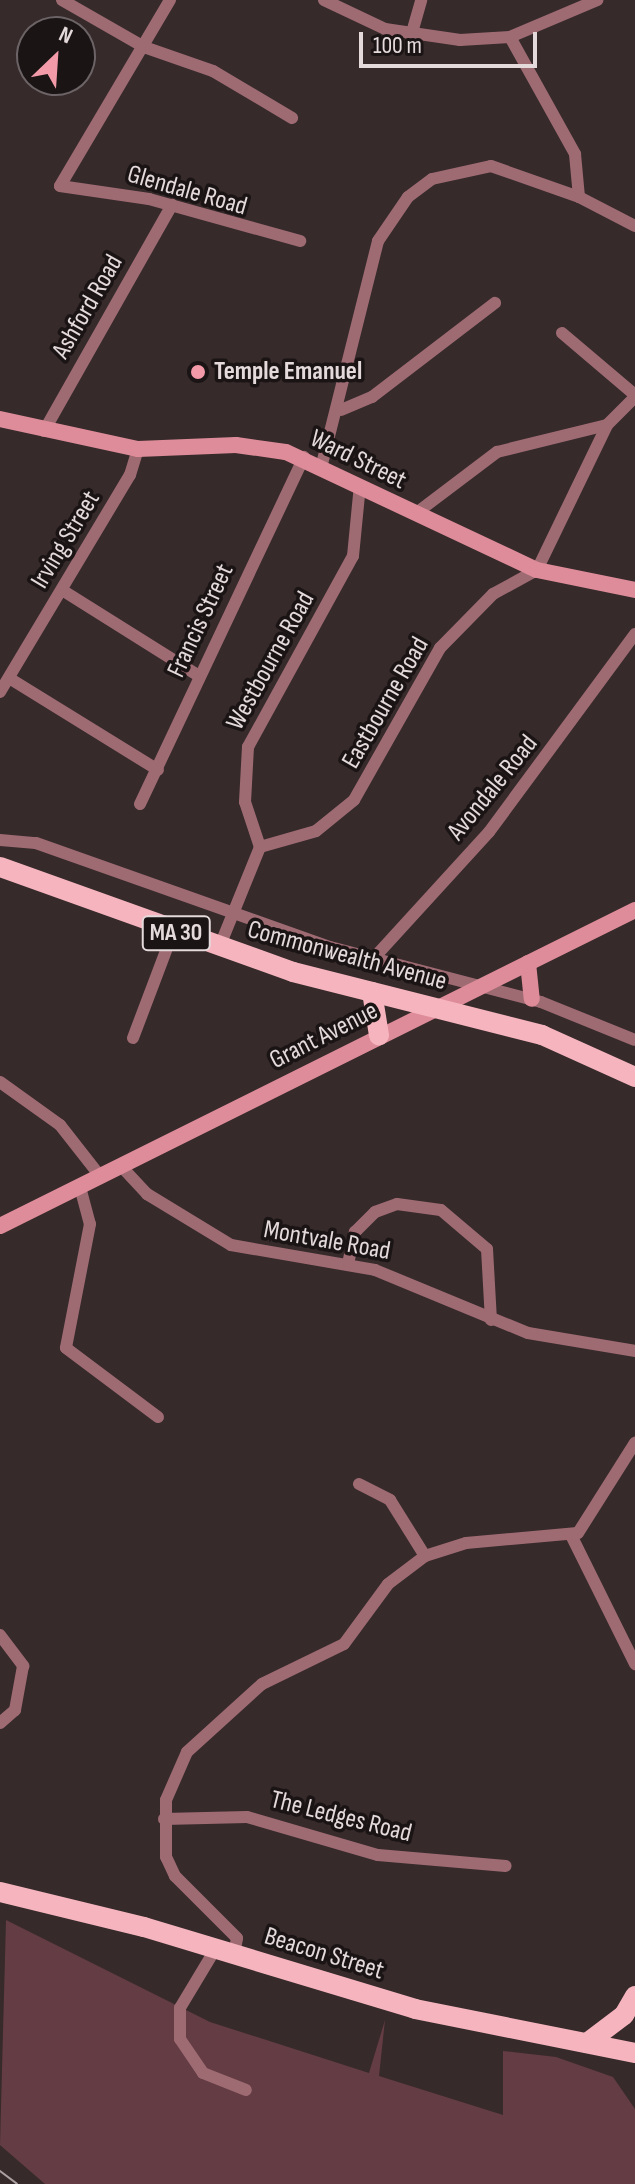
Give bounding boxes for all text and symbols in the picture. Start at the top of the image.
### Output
north arrow [16,16,96,96]
scale bar [363,16,541,66]
text: N [54,21,77,50]
text: 100 m [373,31,422,60]
street label: Glendale Road [124,159,250,223]
street label: Ashford Road [46,250,130,364]
place label: Temple Emanuel [214,356,362,388]
marker: Temple Emanuel [189,363,207,381]
street label: Ward Street [305,423,411,497]
street label: Irving Street [25,486,107,594]
street label: Francis Street [161,559,241,683]
street label: Westbourne Road [220,586,322,736]
street label: Eastbourne Road [336,632,436,774]
street label: Avondale Road [441,729,545,847]
road number: MA 30 [140,913,212,953]
street label: Commonwealth Avenue [244,914,450,998]
street label: Grant Avenue [265,996,383,1076]
street label: Montvale Road [261,1215,393,1267]
street label: The Ledges Road [267,1784,415,1850]
street label: Beacon Street [261,1921,387,1987]

